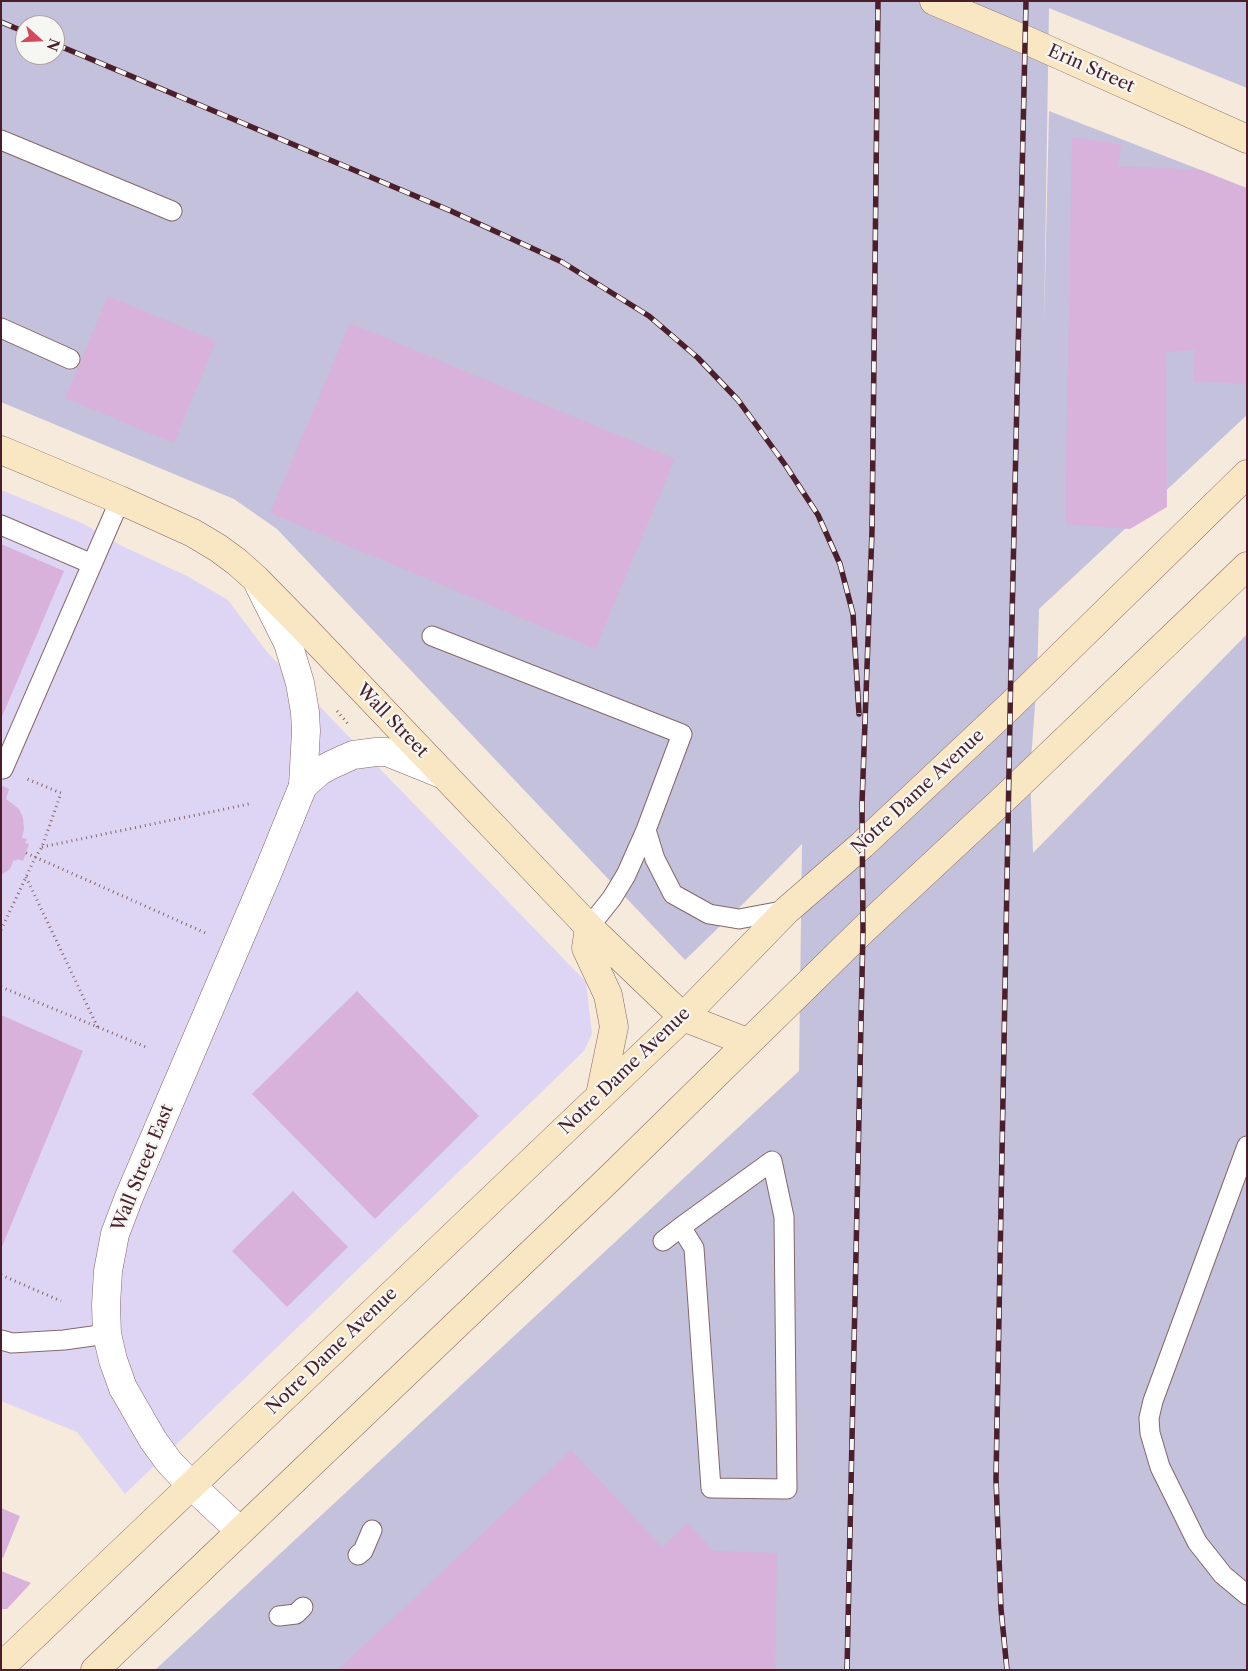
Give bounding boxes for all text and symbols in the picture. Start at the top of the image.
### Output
north arrow [15,15,65,65]
text: N [43,36,64,54]
street label: Erin Street [1044,40,1138,98]
street label: Wall Street [352,680,432,762]
street label: Notre Dame Avenue [847,725,989,859]
street label: Notre Dame Avenue [555,1003,695,1139]
street label: Wall Street East [108,1101,178,1235]
street label: Notre Dame Avenue [262,1283,402,1419]

